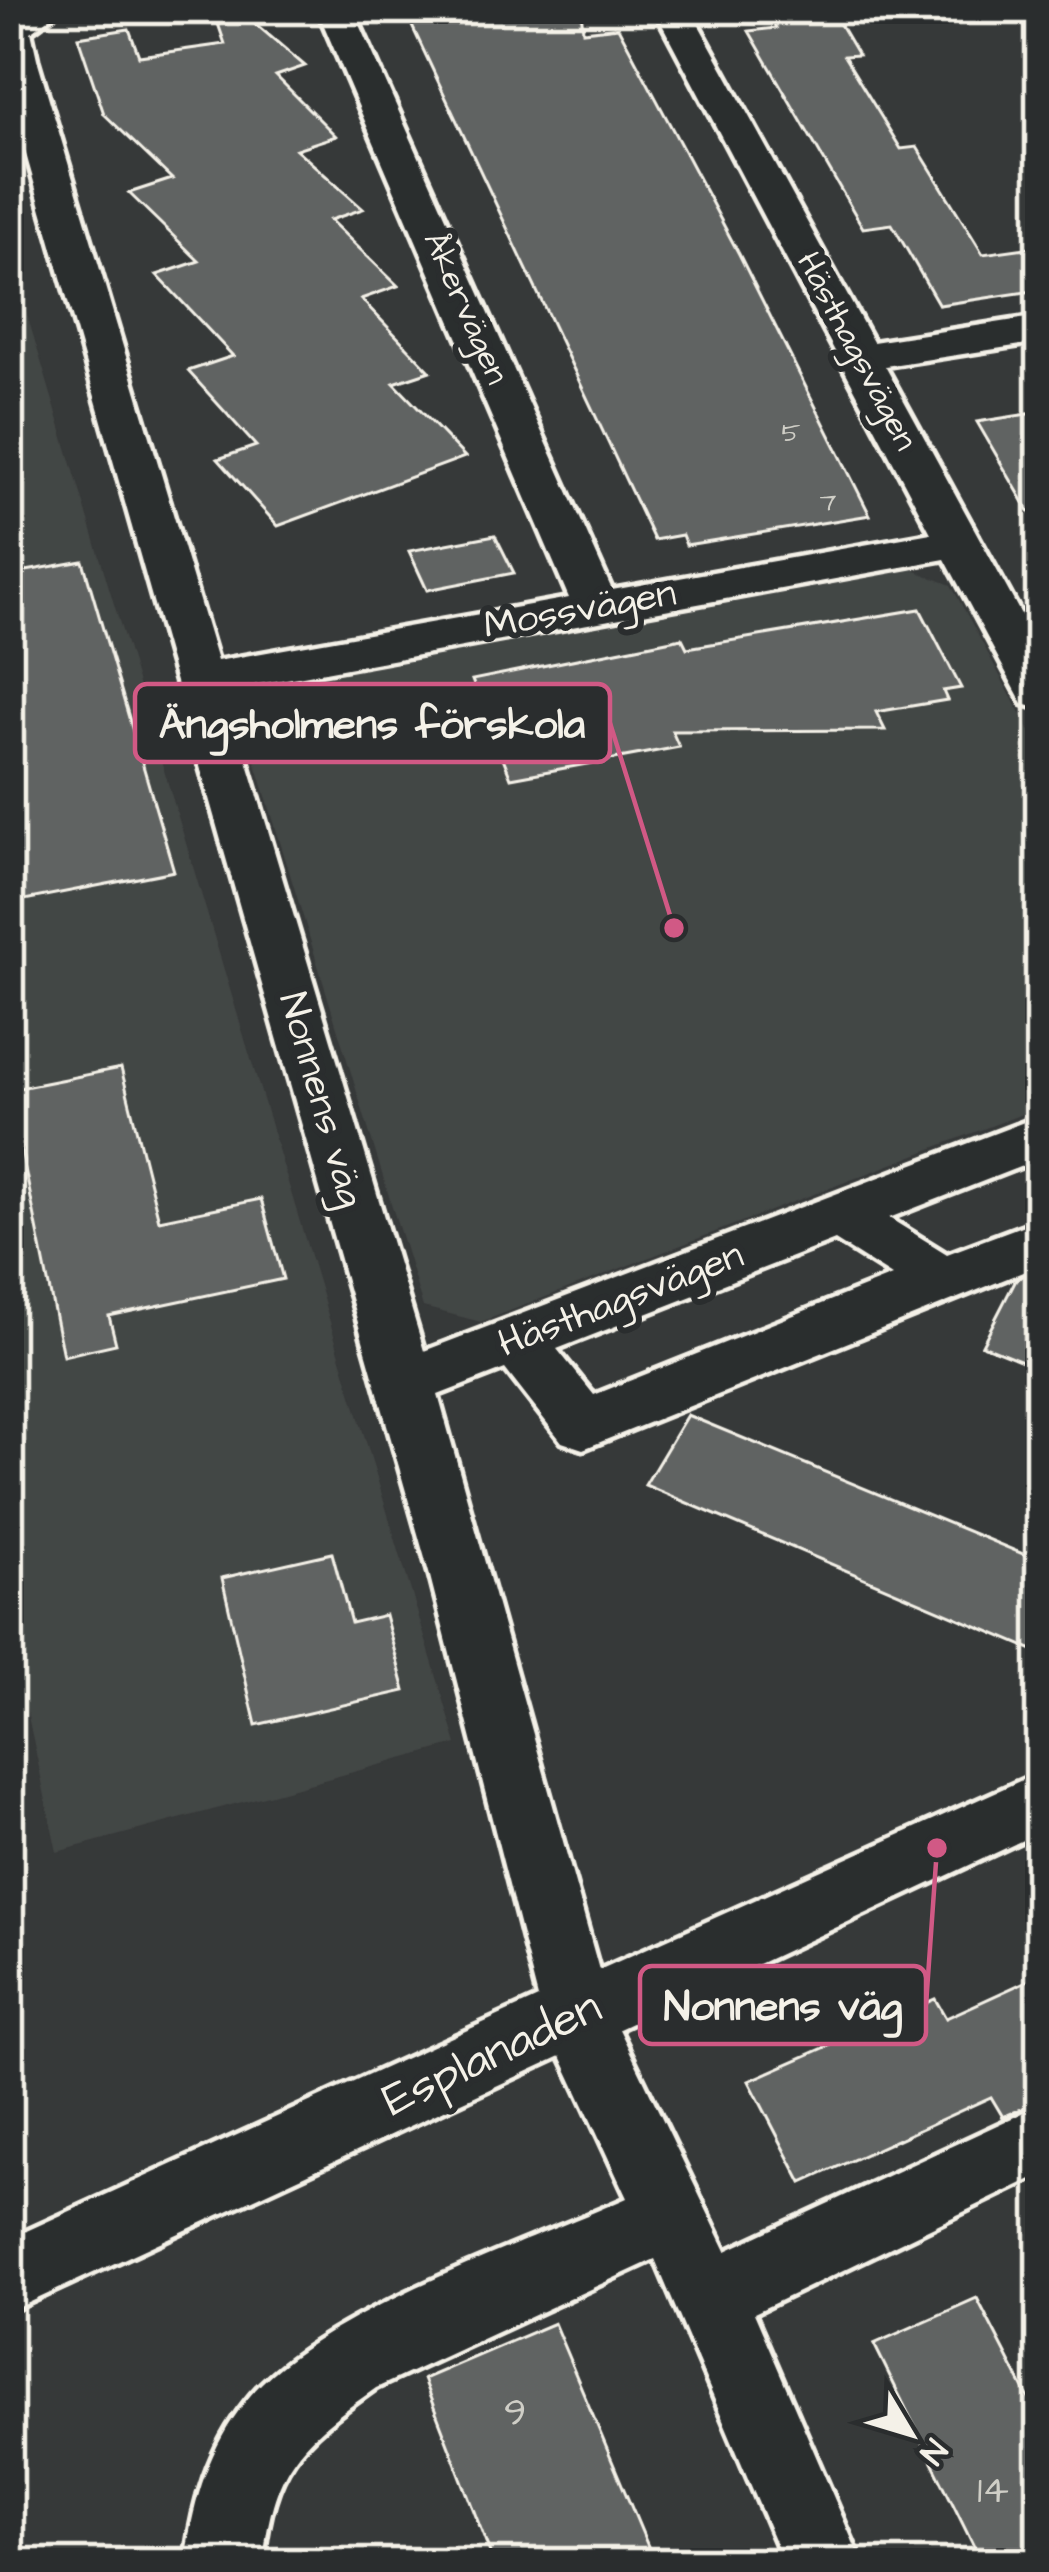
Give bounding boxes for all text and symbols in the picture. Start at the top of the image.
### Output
street label: Åkervägen [410,224,520,393]
street label: Hästhagsvägen [784,244,929,459]
house number: 5 [781,414,801,452]
house number: 7 [820,483,837,521]
street label: Mossvägen [480,567,680,653]
callout: Ängsholmens förskola [135,684,610,762]
text: Ängsholmens förskola [159,697,586,756]
street label: Nonnens väg [265,986,377,1214]
street label: Hästhagsvägen [491,1228,751,1372]
callout: Nonnens väg [640,1966,926,2044]
street label: Esplanaden [372,1975,612,2133]
text: Nonnens väg [664,1979,903,2038]
north arrow [851,2374,971,2494]
house number: 9 [504,2387,526,2441]
text: N [908,2429,958,2474]
house number: 14 [977,2464,1009,2518]

